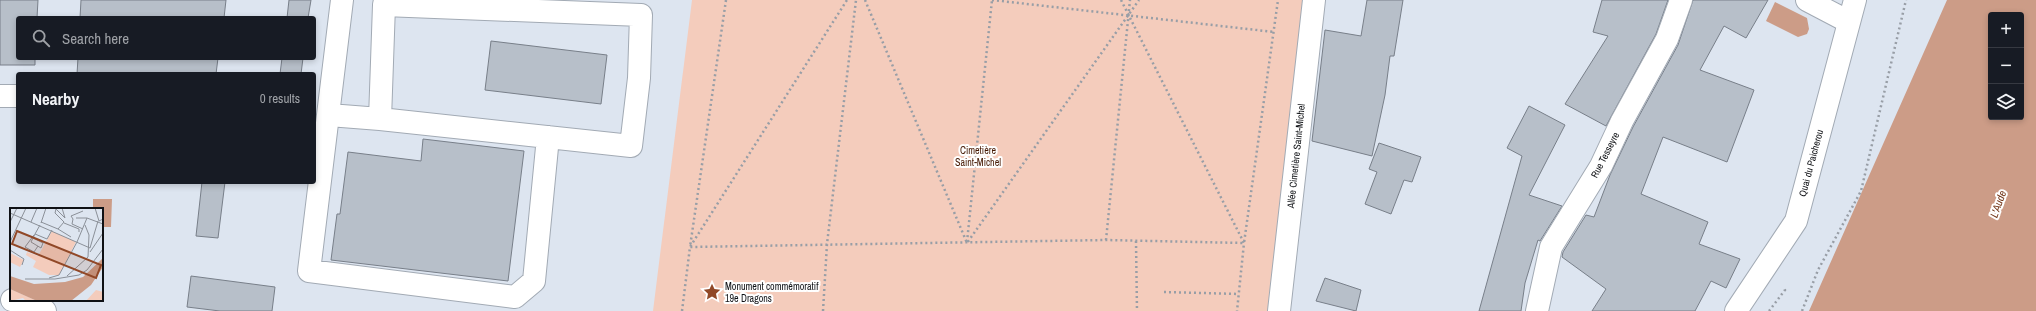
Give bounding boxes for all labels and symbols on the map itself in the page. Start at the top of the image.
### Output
street label: Allée Cimetière Saint-Michel [1284,103,1308,210]
street label: Quai du Paicherou [1796,128,1826,198]
street label: Rue Tesseyre [1588,129,1622,180]
park label: Cimetière Saint-Michel [955,144,1001,169]
water label: L'Aude [1987,189,2009,219]
inset map [10,208,103,301]
place label: Monument commémoratif 19e Dragons [725,280,819,305]
place icon: Monument commémoratif 19e Dragons [702,282,722,302]

